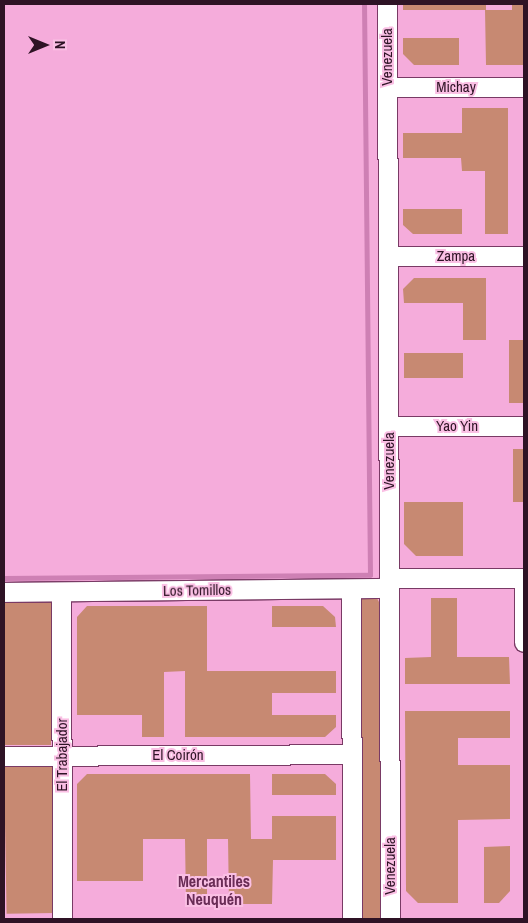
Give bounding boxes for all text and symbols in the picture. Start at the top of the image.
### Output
north arrow [20,20,70,70]
street label: Venezuela [378,28,396,86]
text: N [51,41,69,49]
street label: Michay [436,78,476,96]
street label: Zampa [437,247,475,265]
street label: Yao Yin [436,417,478,435]
street label: Venezuela [380,432,398,490]
street label: Los Tomillos [163,580,231,600]
street label: El Trabajador [53,718,71,792]
street label: El Coirón [152,746,204,764]
street label: Venezuela [381,837,399,895]
district label: Mercantiles Neuquén [178,871,250,909]

